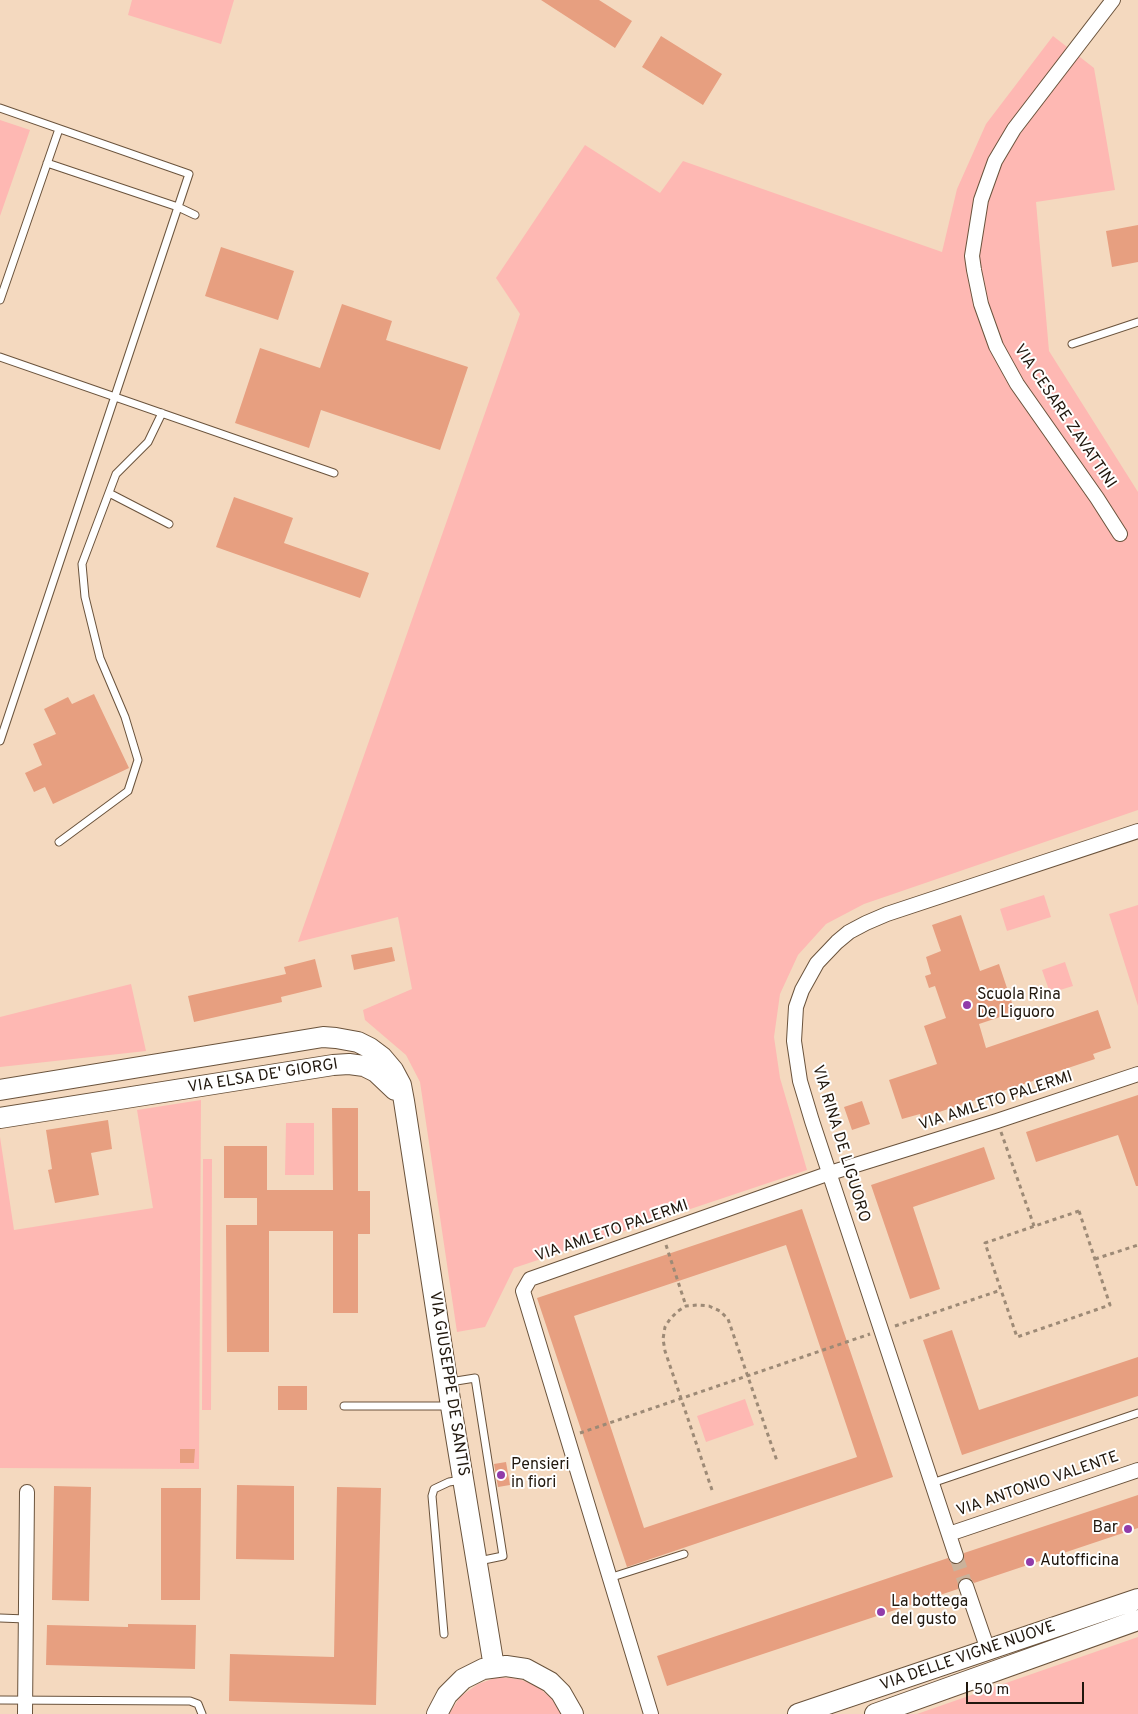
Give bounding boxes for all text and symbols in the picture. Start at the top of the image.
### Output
street label: VIA CESARE ZAVATTINI [1009,341,1119,493]
place label: Scuola Rina De Liguoro [977,986,1061,1024]
marker: Scuola Rina De Liguoro [961,999,973,1011]
street label: VIA ELSA DE' GIORGI [186,1056,340,1098]
street label: VIA RINA DE LIGUORO [807,1063,873,1225]
street label: VIA AMLETO PALERMI [917,1068,1075,1136]
street label: VIA AMLETO PALERMI [533,1197,691,1267]
street label: VIA GIUSEPPE DE SANTIS [424,1290,472,1478]
street label: VIA ANTONIO VALENTE [954,1448,1122,1522]
place label: Pensieri in fiori [511,1456,569,1494]
marker: Pensieri in fiori [495,1469,507,1481]
place label: Bar [1093,1519,1118,1539]
marker: Bar [1122,1523,1134,1535]
place label: Autofficina [1040,1552,1119,1572]
marker: Autofficina [1024,1556,1036,1568]
place label: La bottega del gusto [891,1593,968,1631]
marker: La bottega del gusto [875,1606,887,1618]
street label: VIA DELLE VIGNE NUOVE [878,1618,1058,1696]
scale bar [968,1672,1086,1704]
text: 50 m [974,1681,1009,1700]

